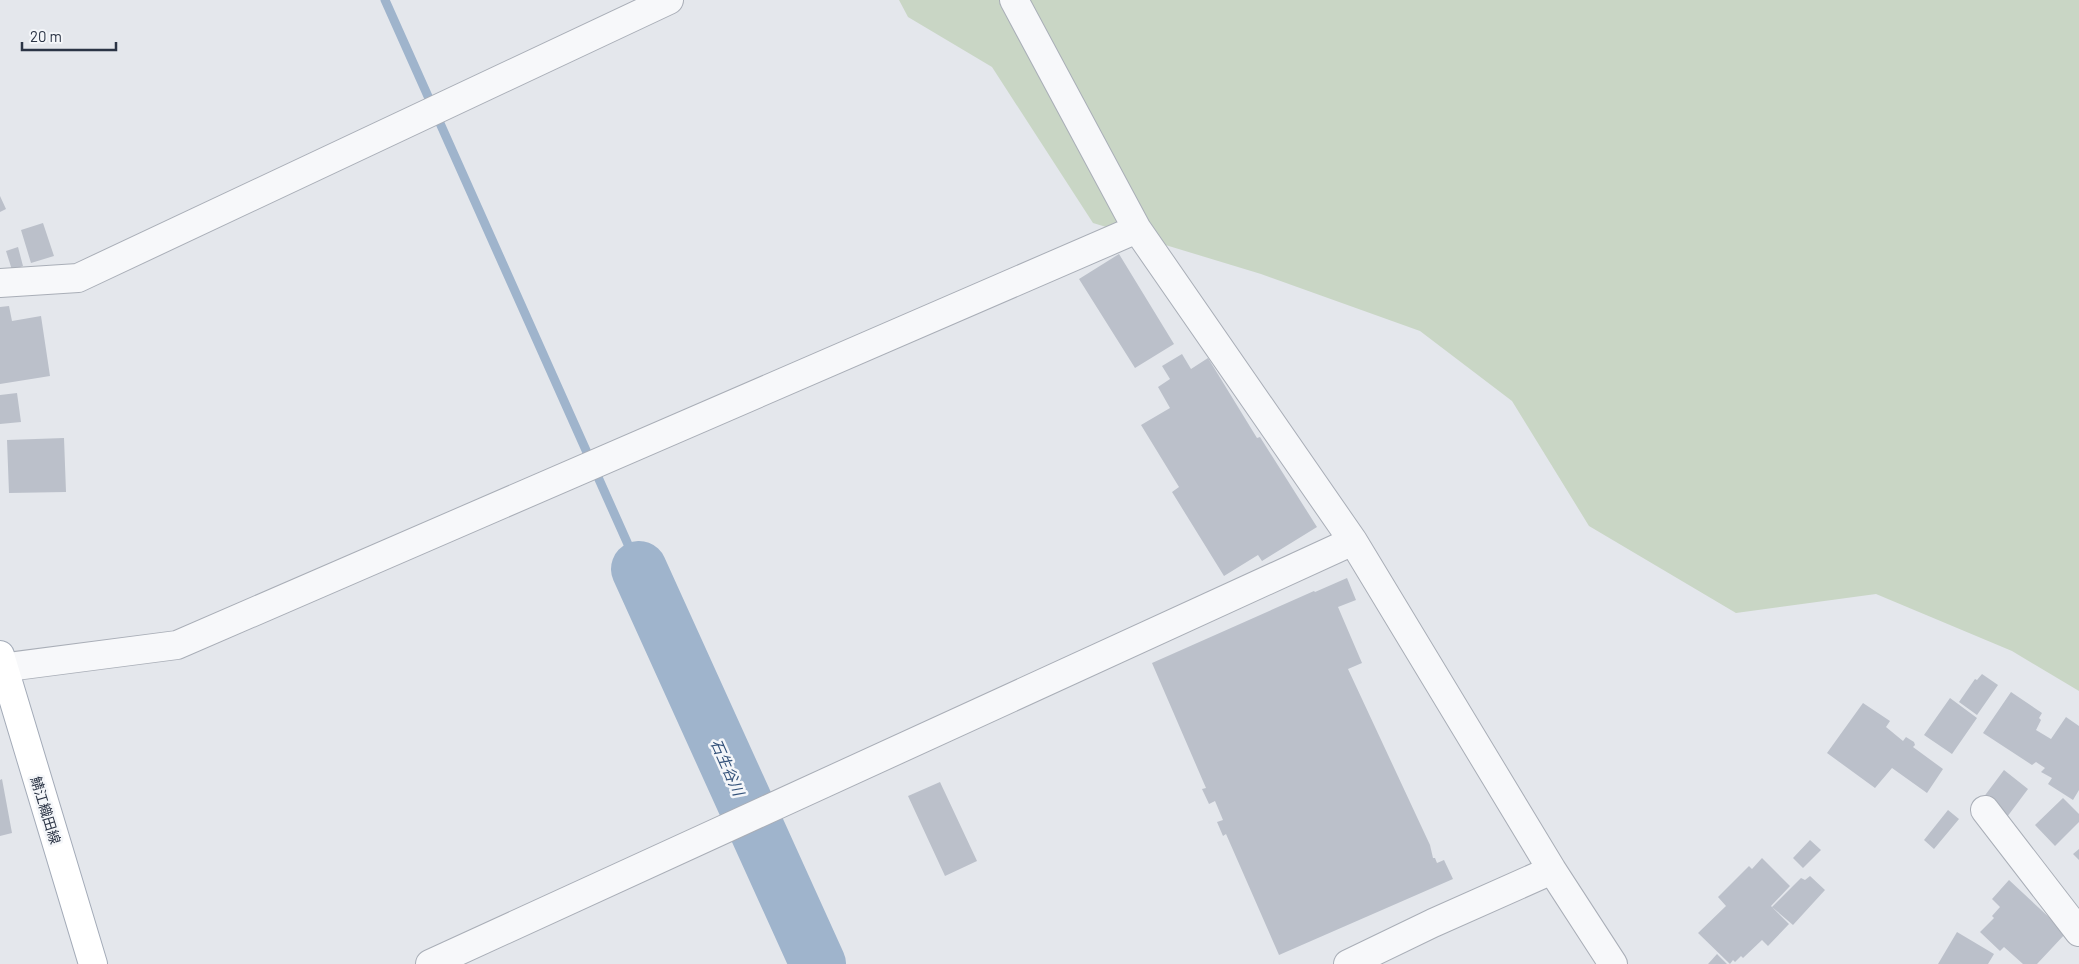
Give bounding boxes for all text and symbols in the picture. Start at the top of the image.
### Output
scale bar [22,20,116,52]
text: 20 m [30,27,62,45]
water label: 石生谷川 [708,736,749,800]
street label: 鯖江織田線 [28,774,64,846]

